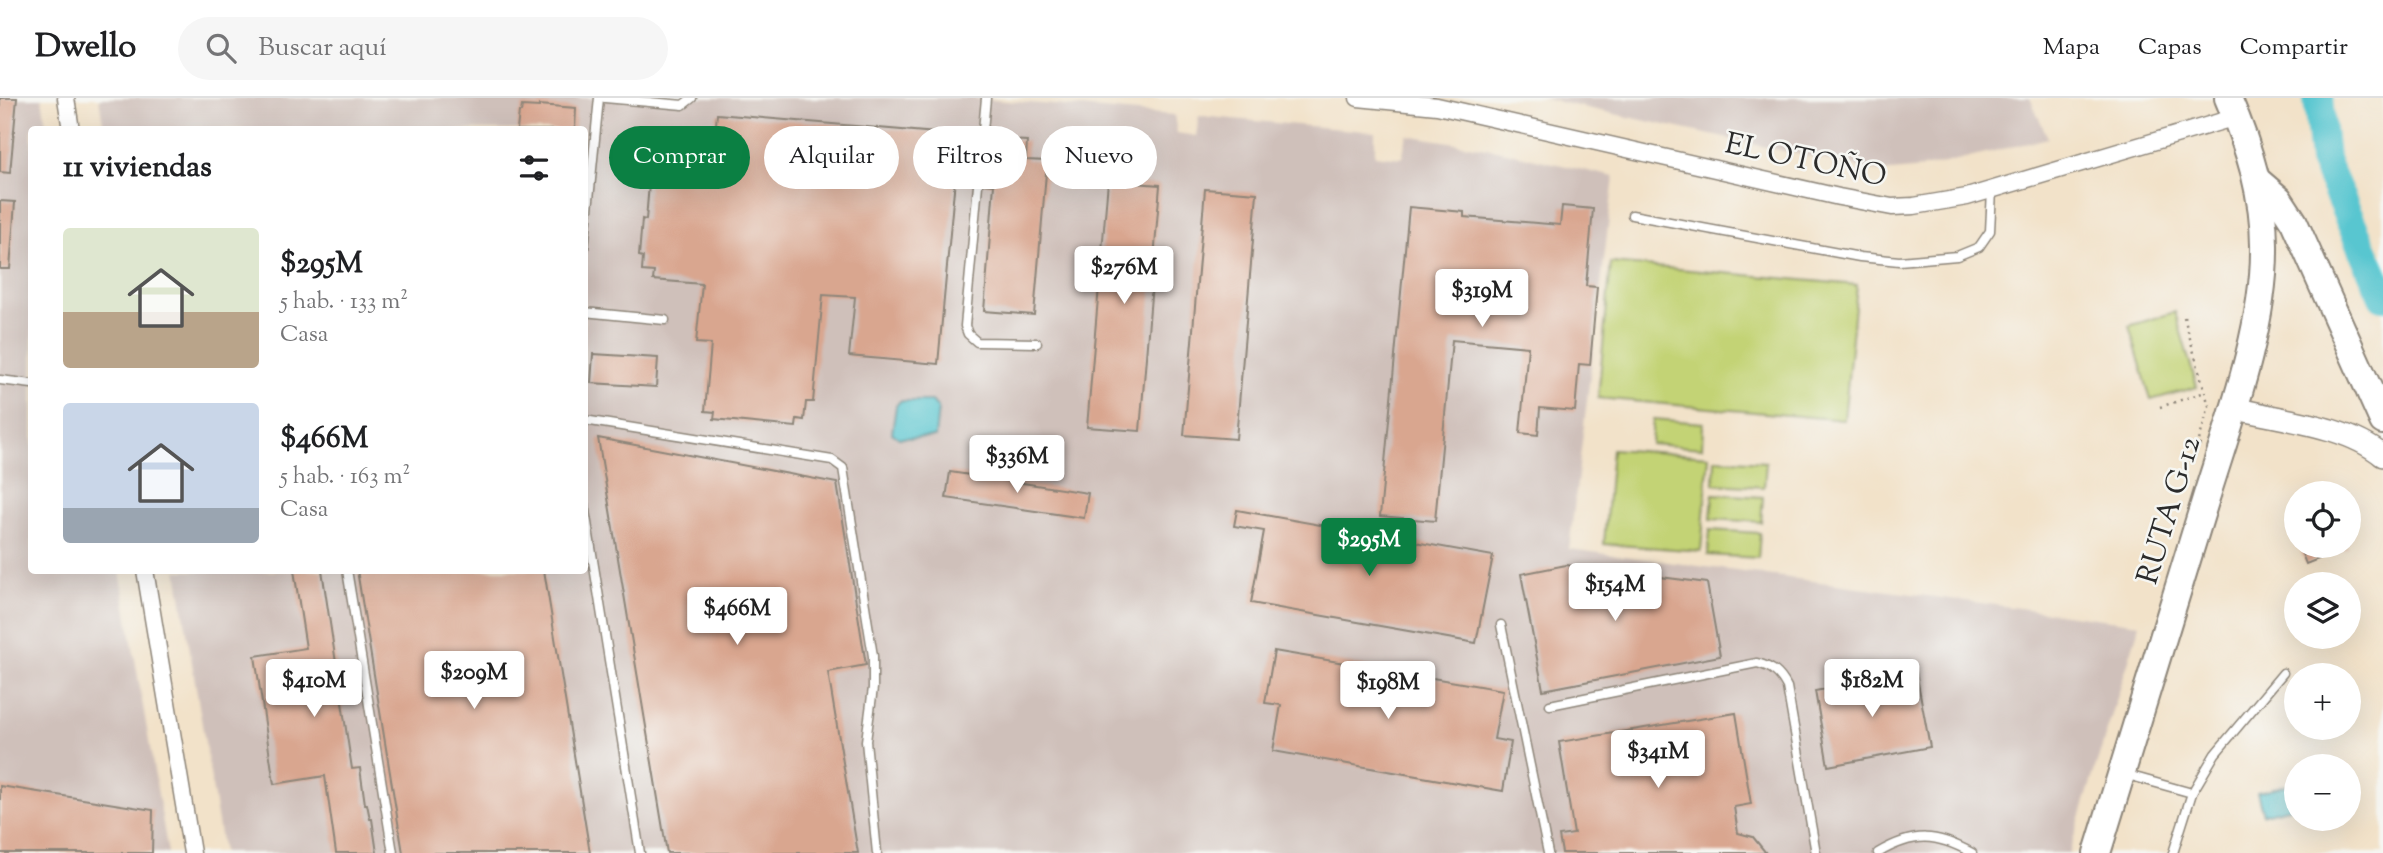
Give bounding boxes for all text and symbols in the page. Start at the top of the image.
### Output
search box [178,17,668,80]
text: Dwello [35,24,136,72]
icon: search [202,29,240,67]
text: Buscar aquí [258,30,387,67]
text: Mapa [2043,31,2100,65]
text: Capas [2138,31,2202,65]
text: Compartir [2240,31,2348,65]
street label: EL OTOÑO [1721,123,1890,200]
chip: Comprar [609,126,750,189]
chip: Alquilar [764,126,899,189]
chip: Filtros [913,126,1027,189]
chip: Nuevo [1041,126,1157,189]
text: 11 viviendas [63,147,212,190]
icon: filters [515,149,553,187]
text: $295M [280,243,363,286]
pin: $276M [1075,246,1173,306]
text: $276M [1090,252,1158,285]
icon: home [119,256,203,340]
pin: $319M [1433,270,1531,329]
text: $319M [1451,275,1513,308]
text: 5 hab. · 133 m² [280,286,408,319]
text: Casa [280,319,328,352]
text: $466M [280,418,368,461]
icon: home [119,431,203,515]
street label: RUTA G-12 [2128,432,2213,590]
pin: $336M [968,436,1066,495]
text: $336M [985,441,1049,474]
text: 5 hab. · 163 m² [280,461,410,494]
map controls [2284,481,2361,831]
button: locate [2284,481,2361,558]
text: Casa [280,494,328,527]
pin: $295M [1320,518,1418,578]
text: $295M [1337,524,1401,557]
pin: $154M [1566,564,1664,623]
text: $154M [1585,569,1645,602]
button: layers [2284,572,2361,649]
pin: $466M [688,588,786,647]
text: $466M [703,593,771,626]
pin: $209M [425,652,523,711]
text: $209M [440,657,508,690]
pin: $410M [265,660,363,719]
pin: $182M [1823,660,1921,719]
pin: $198M [1339,662,1437,721]
button: + [2284,663,2361,740]
text: $410M [282,665,346,698]
text: $182M [1840,665,1904,698]
text: $198M [1356,667,1420,700]
pin: $341M [1609,730,1707,790]
text: $341M [1627,736,1689,769]
button: − [2284,754,2361,831]

